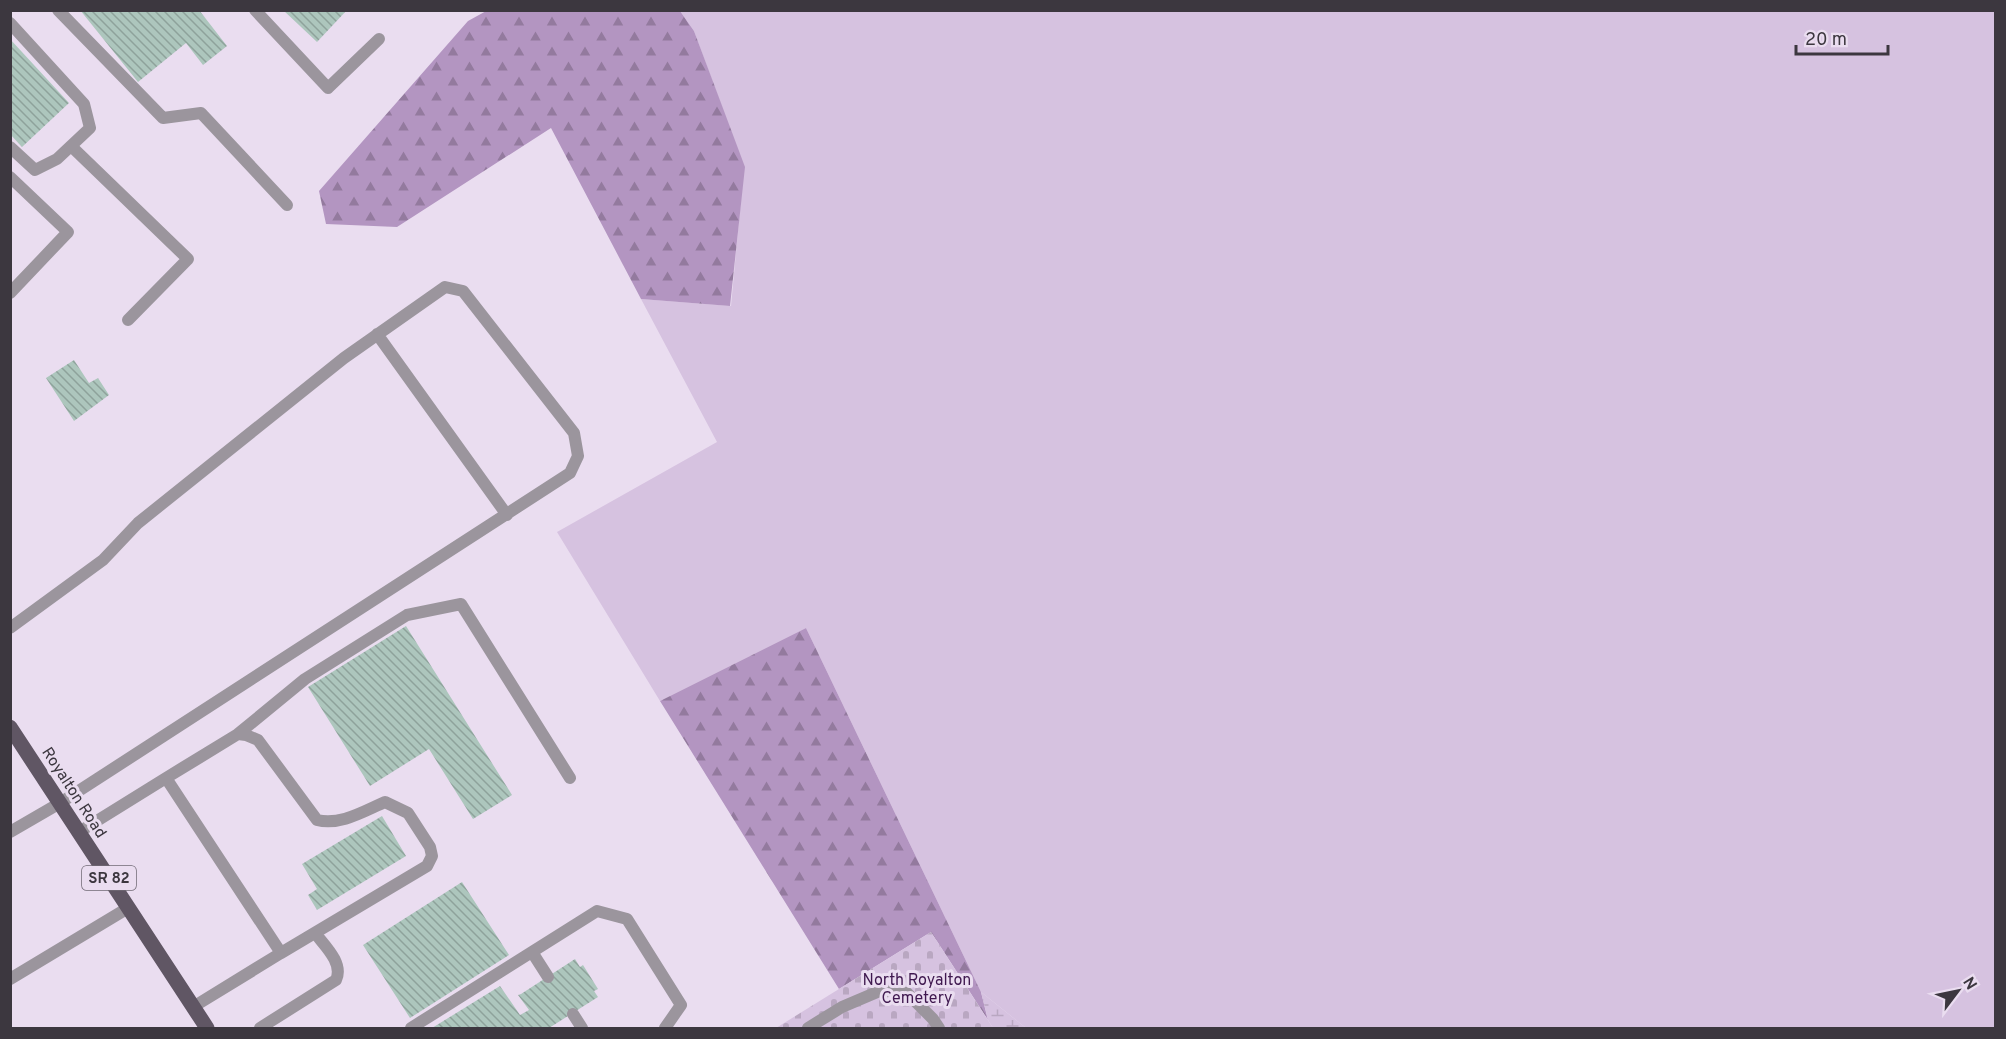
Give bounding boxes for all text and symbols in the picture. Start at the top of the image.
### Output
scale bar [1796,18,1888,56]
text: 20 m [1805,29,1847,52]
street label: Royalton Road [37,744,110,842]
road number: SR 82 [82,866,136,890]
north arrow [1928,961,1988,1021]
park label: North Royalton Cemetery [863,971,971,1009]
text: N [1957,974,1981,994]

